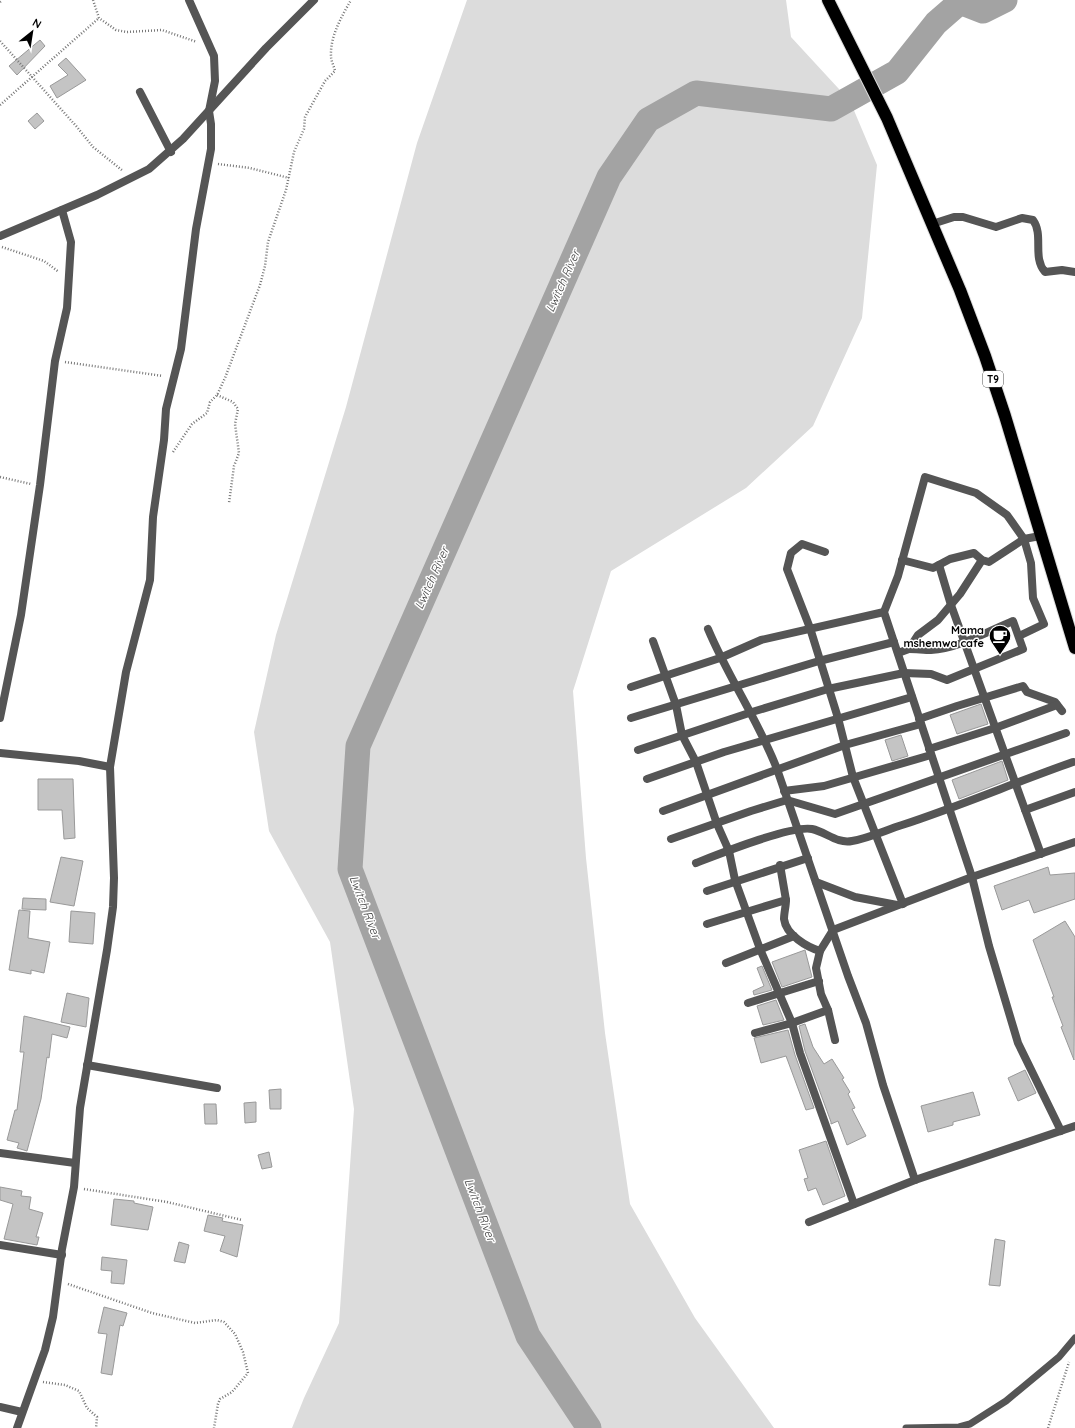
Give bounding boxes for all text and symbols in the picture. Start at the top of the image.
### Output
north arrow [12,12,52,52]
text: N [30,15,44,31]
water label: Lwitch River [542,246,583,314]
road number: T9 [983,371,1003,387]
water label: Lwitch River [411,543,452,611]
place label: Mama mshemwa cafe [903,623,984,650]
cafe icon: Mama mshemwa cafe [987,623,1013,656]
water label: Lwitch River [347,873,385,942]
water label: Lwitch River [462,1176,500,1245]

